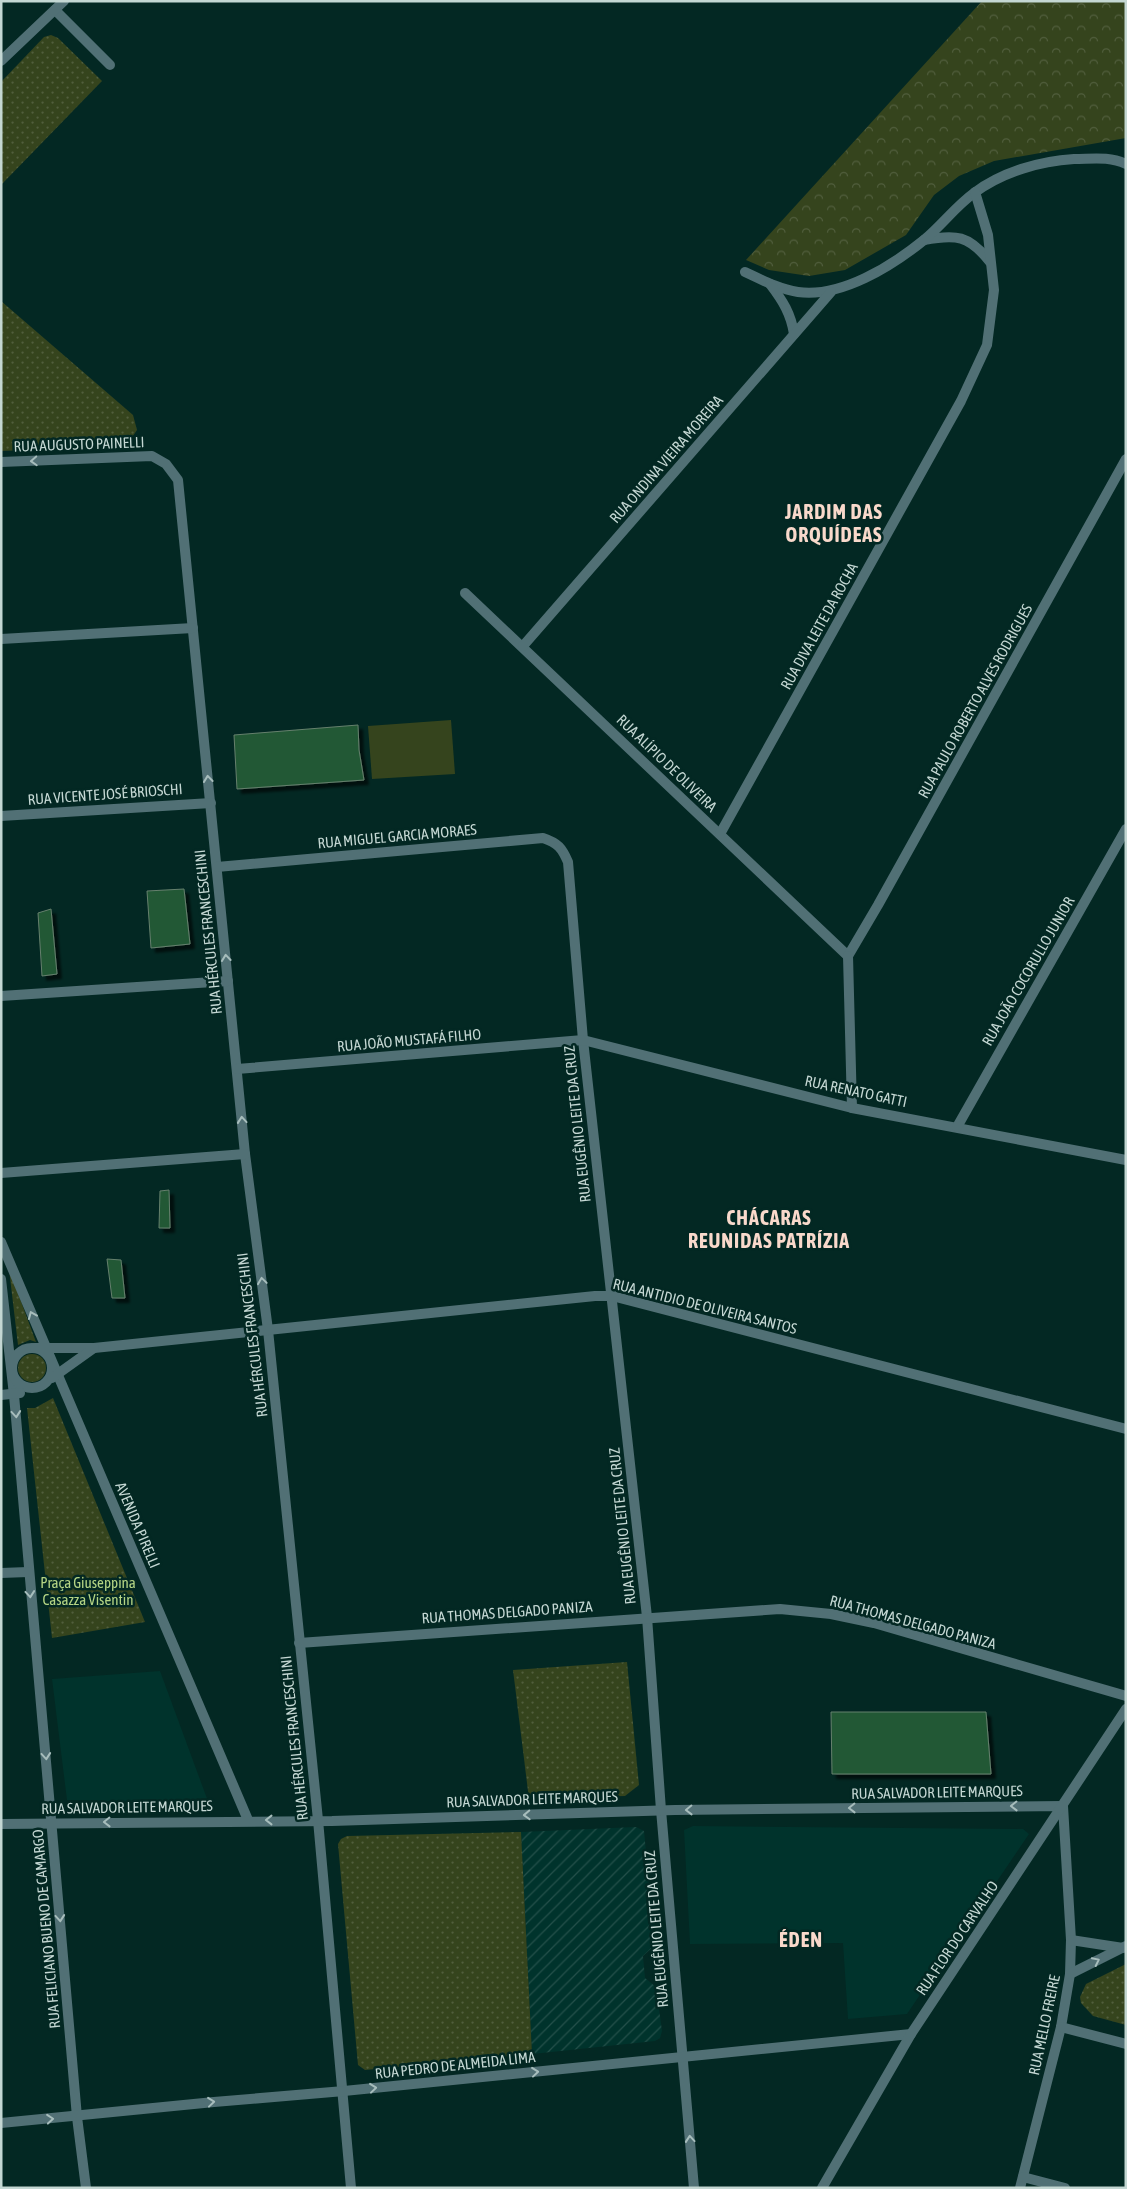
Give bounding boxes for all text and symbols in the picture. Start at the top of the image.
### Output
street label: RUA ONDINA VIEIRA MOREIRA [606,391,726,526]
street label: RUA AUGUSTO PAINELLI [13,433,145,455]
one-way arrow [30,455,38,466]
district label: JARDIM DAS ORQUÍDEAS [784,500,883,546]
street label: RUA DIVA LEITE DA ROCHA [777,559,861,692]
street label: RUA PAULO ROBERTO ALVES RODRIGUES [914,601,1036,801]
street label: RUA ALÍPIO DE OLIVEIRA [613,711,721,816]
one-way arrow [203,775,214,783]
street label: RUA VICENTE JOSÉ BRIOSCHI [27,780,183,808]
street label: RUA MIGUEL GARCIA MORAES [317,821,477,851]
street label: RUA HÉRCULES FRANCESCHINI [191,849,225,1015]
street label: RUA JOÃO COCORULLO JUNIOR [978,893,1078,1048]
one-way arrow [221,954,232,962]
street label: RUA JOÃO MUSTAFÁ FILHO [336,1025,482,1055]
street label: RUA EUGÊNIO LEITE DA CRUZ [560,1045,594,1203]
street label: RUA RENATO GATTI [803,1072,909,1110]
one-way arrow [237,1116,248,1124]
district label: CHÁCARAS REUNIDAS PATRÍZIA [688,1206,850,1252]
street label: RUA HÉRCULES FRANCESCHINI [233,1252,271,1418]
street label: RUA ANTIDIO DE OLIVEIRA SANTOS [611,1275,799,1337]
one-way arrow [257,1277,268,1285]
one-way arrow [27,1311,38,1320]
one-way arrow [10,1411,21,1419]
street label: RUA EUGÊNIO LEITE DA CRUZ [605,1447,639,1605]
street label: AVENIDA PIRELLI [112,1479,164,1571]
park label: Praça Giuseppina Casazza Visentin [40,1574,136,1608]
one-way arrow [24,1590,35,1598]
street label: RUA THOMAS DELGADO PANIZA [828,1592,999,1653]
street label: RUA THOMAS DELGADO PANIZA [421,1598,594,1626]
street label: RUA HÉRCULES FRANCESCHINI [277,1655,311,1821]
one-way arrow [40,1752,51,1760]
street label: RUA SALVADOR LEITE MARQUES [851,1782,1023,1802]
street label: RUA SALVADOR LEITE MARQUES [446,1788,618,1810]
street label: RUA SALVADOR LEITE MARQUES [41,1797,213,1817]
one-way arrow [1010,1801,1018,1811]
one-way arrow [847,1803,855,1813]
one-way arrow [685,1805,692,1815]
one-way arrow [522,1809,530,1820]
one-way arrow [265,1815,273,1825]
one-way arrow [103,1817,110,1827]
street label: RUA FELICIANO BUENO DE CAMARGO [29,1828,63,2029]
street label: RUA EUGÊNIO LEITE DA CRUZ [641,1850,671,2008]
street label: RUA FLOR DO CARVALHO [912,1878,1002,1998]
one-way arrow [54,1914,65,1922]
district label: ÉDEN [779,1928,823,1951]
one-way arrow [1091,1957,1100,1967]
street label: RUA MELLO FREIRE [1025,1973,1063,2077]
street label: RUA PEDRO DE ALMEIDA LIMA [374,2048,537,2082]
one-way arrow [531,2067,539,2078]
one-way arrow [370,2083,378,2094]
one-way arrow [208,2097,216,2108]
one-way arrow [46,2114,54,2125]
one-way arrow [684,2135,695,2143]

